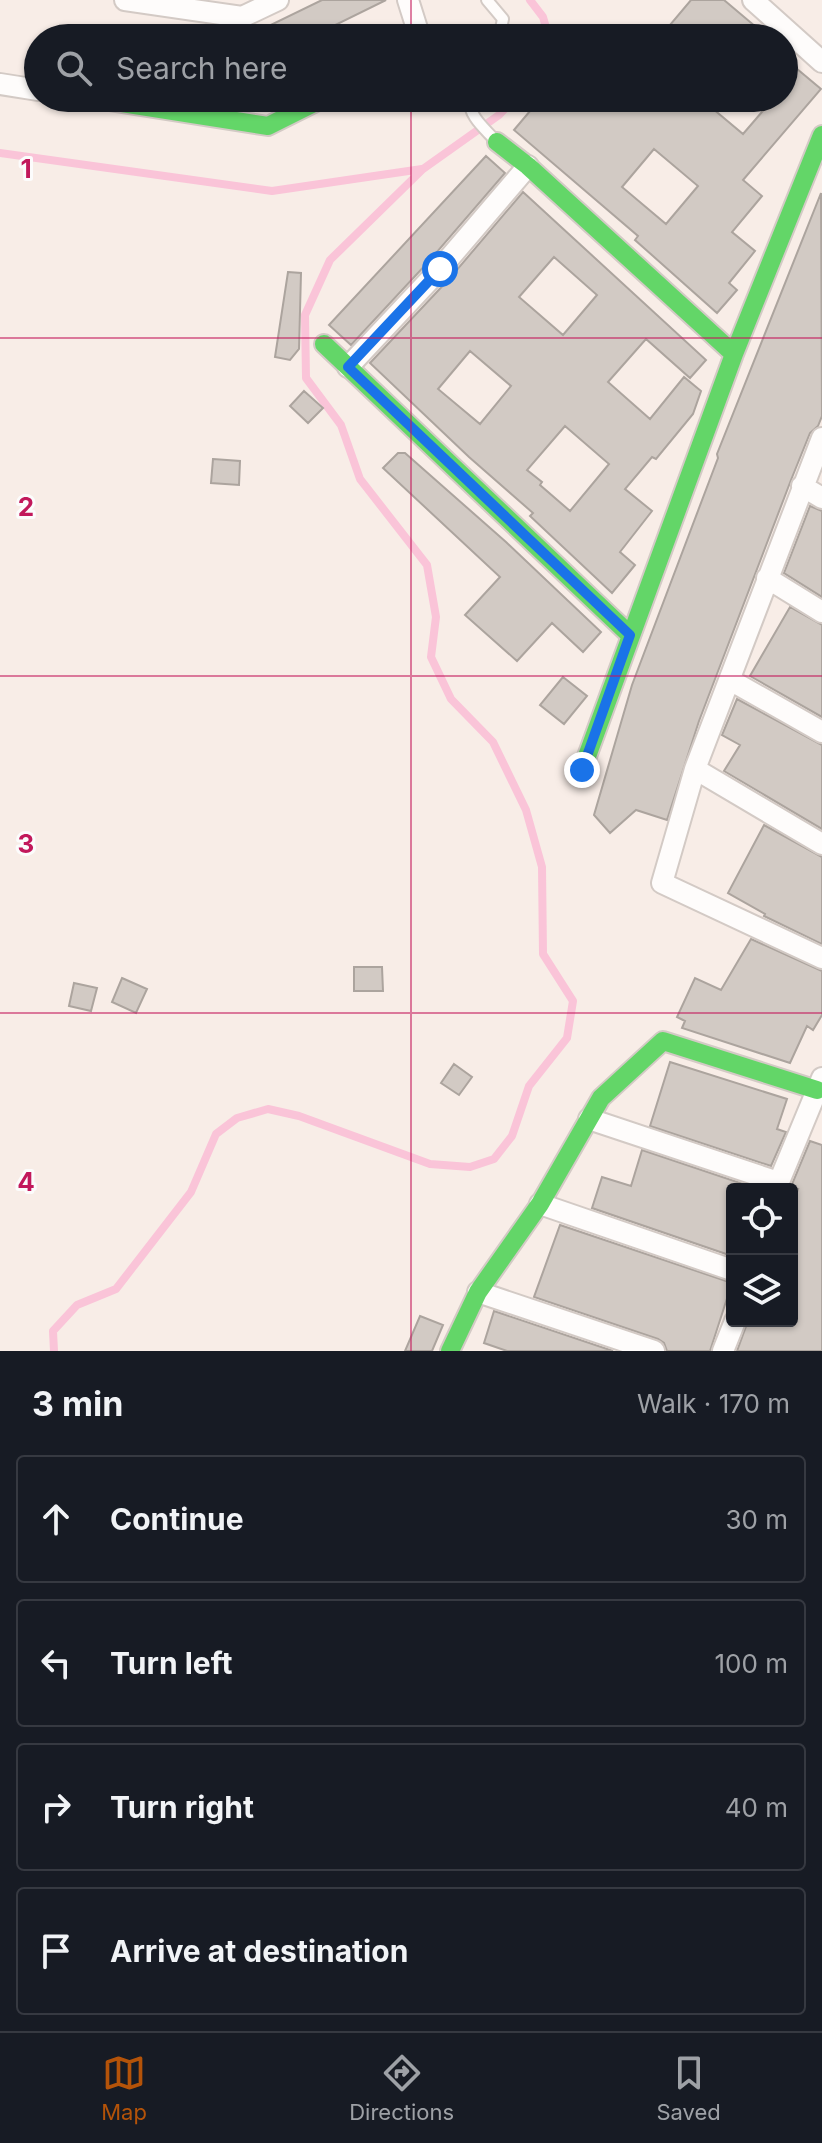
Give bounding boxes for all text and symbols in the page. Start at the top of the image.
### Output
search box [24,24,798,112]
icon: search [52,46,96,90]
text: Search here [116,50,288,86]
text: 1 [20,153,32,184]
route start [422,251,458,287]
text: 2 [18,491,34,522]
route end [564,752,600,788]
text: 3 [18,828,34,859]
text: 4 [17,1166,35,1197]
map controls [726,1183,798,1327]
button: locate [726,1183,798,1255]
button: layers [726,1255,798,1327]
text: 3 min [32,1383,123,1424]
text: Walk · 170 m [637,1388,790,1419]
icon: ahead [34,1497,78,1541]
text: Continue [110,1501,244,1537]
text: 30 m [725,1504,788,1535]
icon: left [34,1641,78,1685]
text: Turn left [110,1645,232,1681]
text: 100 m [715,1648,788,1679]
icon: right [34,1785,78,1829]
text: Turn right [110,1789,254,1825]
text: 40 m [725,1792,788,1823]
icon: arrive [34,1929,78,1973]
text: Arrive at destination [110,1933,408,1969]
tab: Map [101,2051,147,2125]
tab: Directions [349,2051,454,2125]
tab: Saved [656,2051,721,2125]

